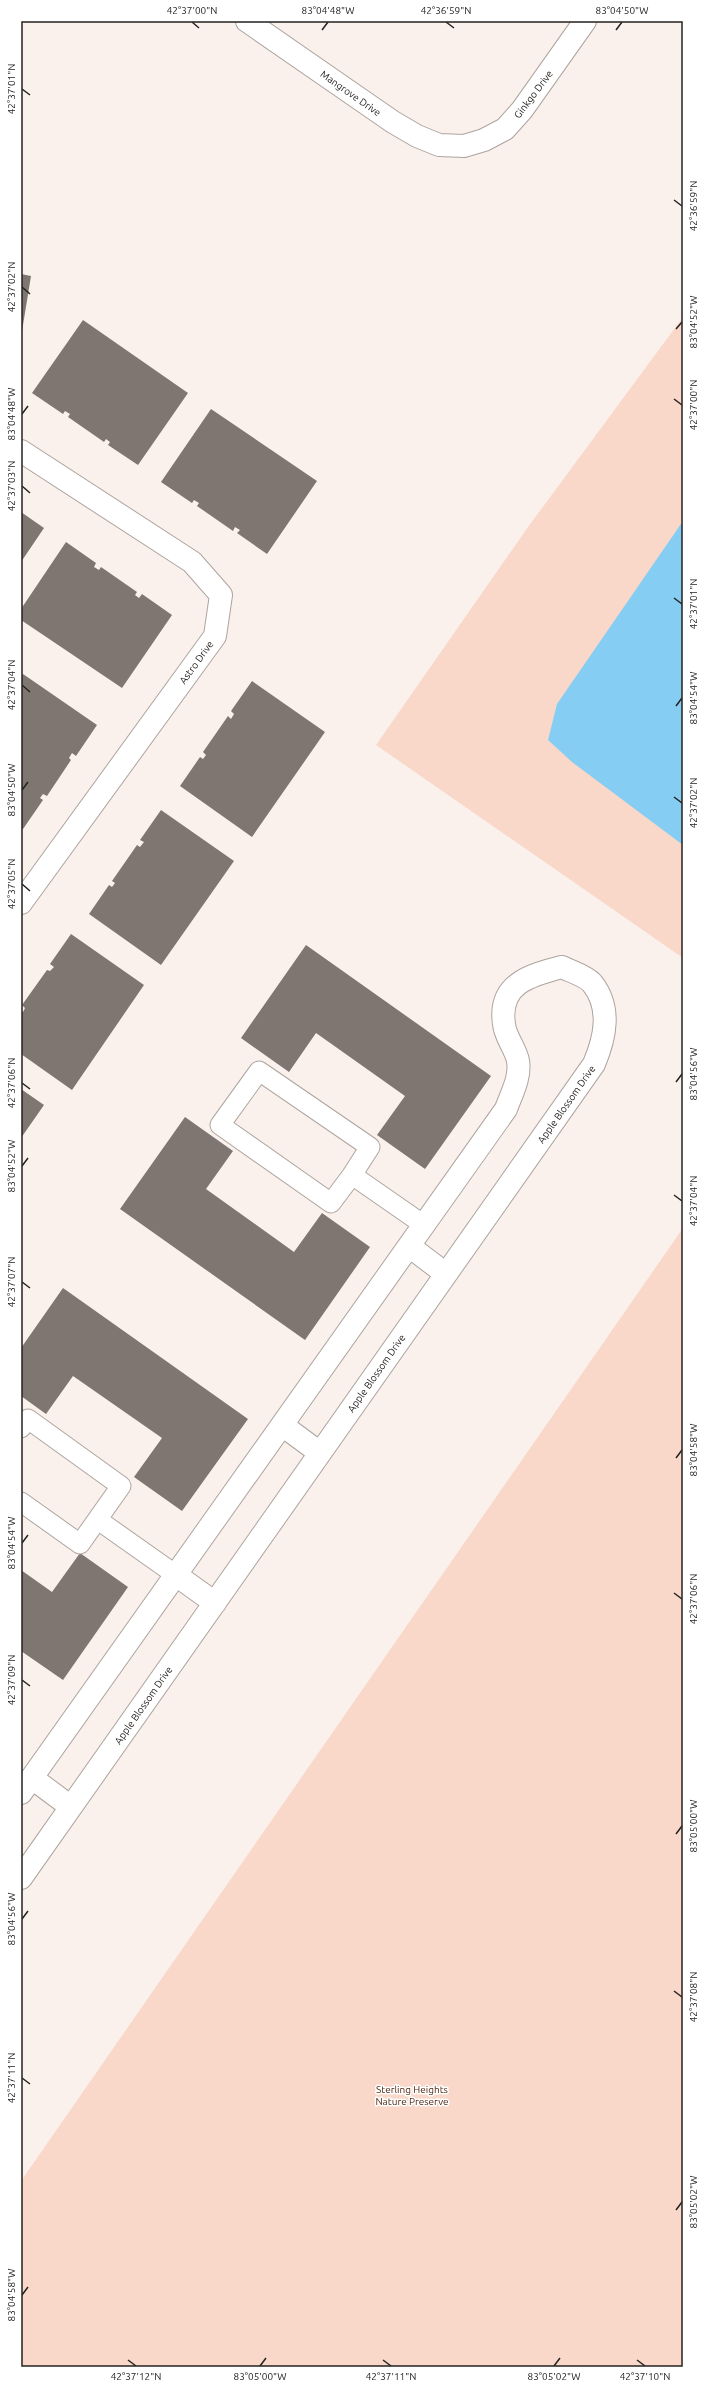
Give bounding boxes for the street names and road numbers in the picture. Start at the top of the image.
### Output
street label: Mangrove Drive [318,68,383,118]
street label: Ginkgo Drive [512,68,555,120]
street label: Astro Drive [177,639,216,686]
street label: Apple Blossom Drive [535,1063,597,1145]
street label: Apple Blossom Drive [345,1332,407,1414]
street label: Apple Blossom Drive [112,1664,174,1746]

